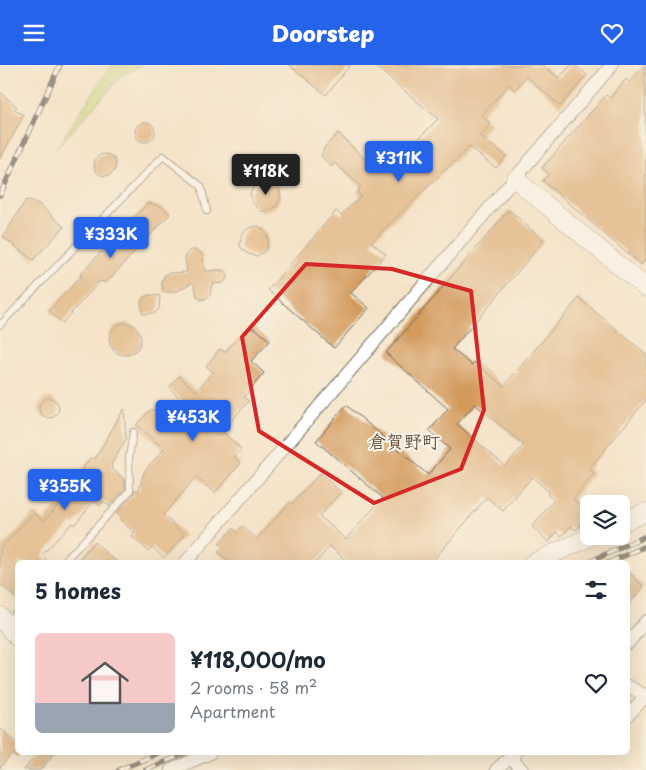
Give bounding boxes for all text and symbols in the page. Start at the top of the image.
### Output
text: Doorstep [272,16,374,49]
icon: menu [20,19,48,47]
icon: heart [598,19,626,47]
pin: ¥311K [364,141,434,183]
text: ¥311K [376,145,422,169]
pin: ¥118K [231,153,301,196]
text: ¥118K [243,158,289,182]
pin: ¥333K [76,217,146,259]
text: ¥333K [85,221,137,245]
pin: ¥453K [158,399,228,442]
text: ¥453K [167,404,219,428]
district label: 倉賀野町 [368,427,440,454]
pin: ¥355K [30,469,100,511]
text: ¥355K [39,473,91,497]
map controls [580,495,630,545]
button: layers [580,495,630,545]
text: 5 homes [35,574,121,606]
icon: filters [582,576,610,604]
text: ¥118,000/mo [190,643,326,675]
icon: home [75,653,135,713]
icon: heart [582,669,610,697]
text: 2 rooms · 58 m² [190,675,317,699]
text: Apartment [190,699,275,723]

